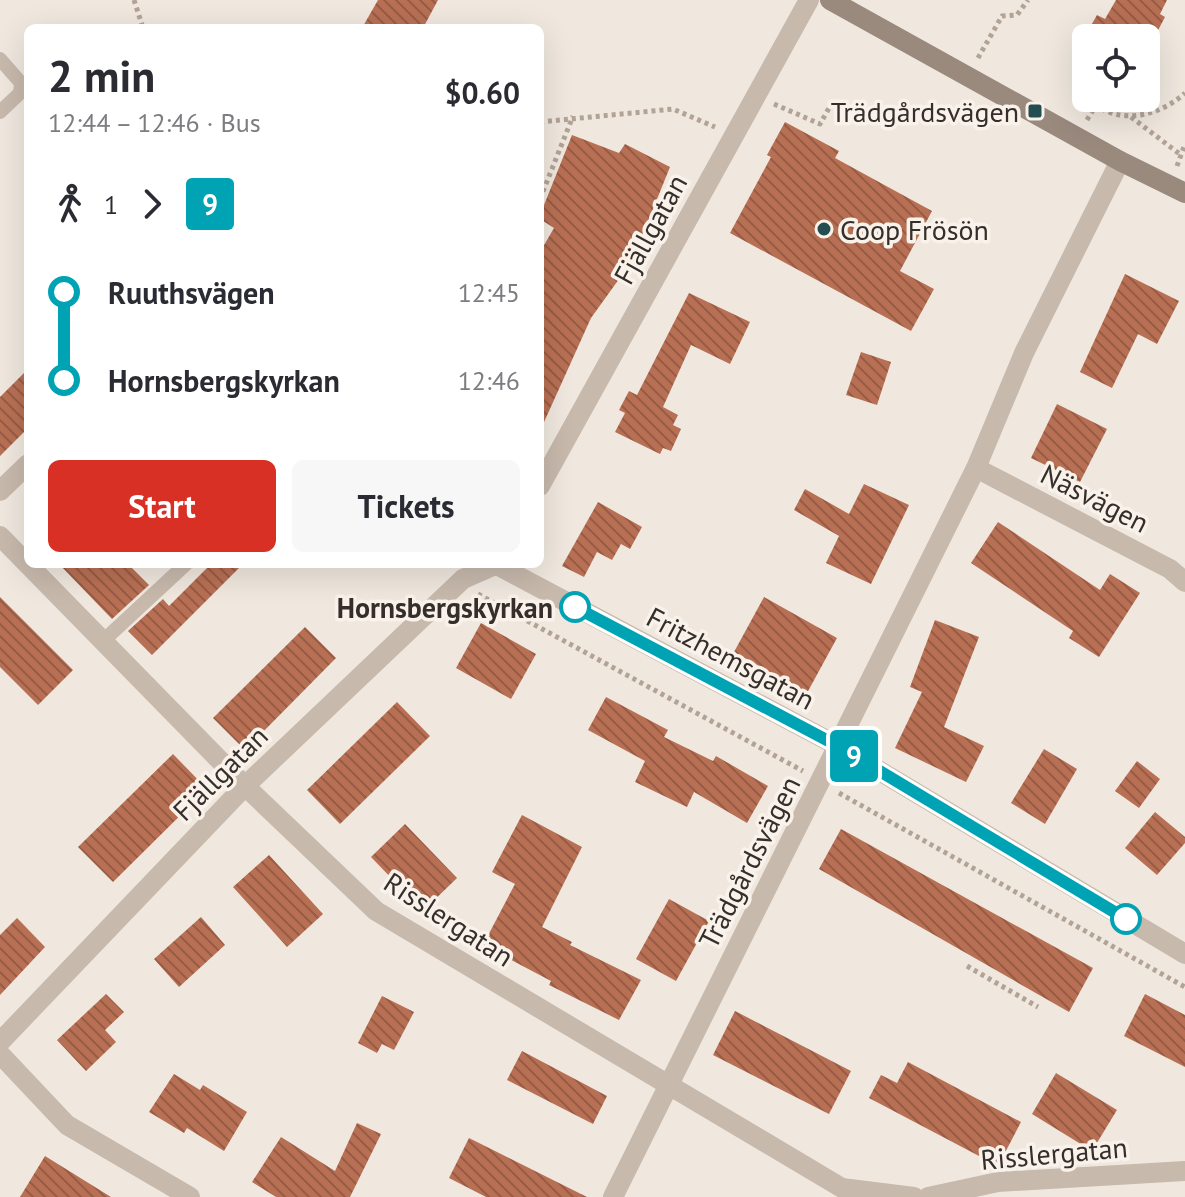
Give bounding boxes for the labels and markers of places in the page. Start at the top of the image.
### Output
place label: Trädgårdsvägen [831,93,1019,130]
marker: Trädgårdsvägen [1026,102,1044,120]
place label: Coop Frösön [840,211,989,248]
marker: Coop Frösön [815,220,833,238]
place label: Hornsbergskyrkan [337,589,553,626]
marker: Hornsbergskyrkan [560,592,590,622]
unlabelled marker [1111,904,1141,934]

